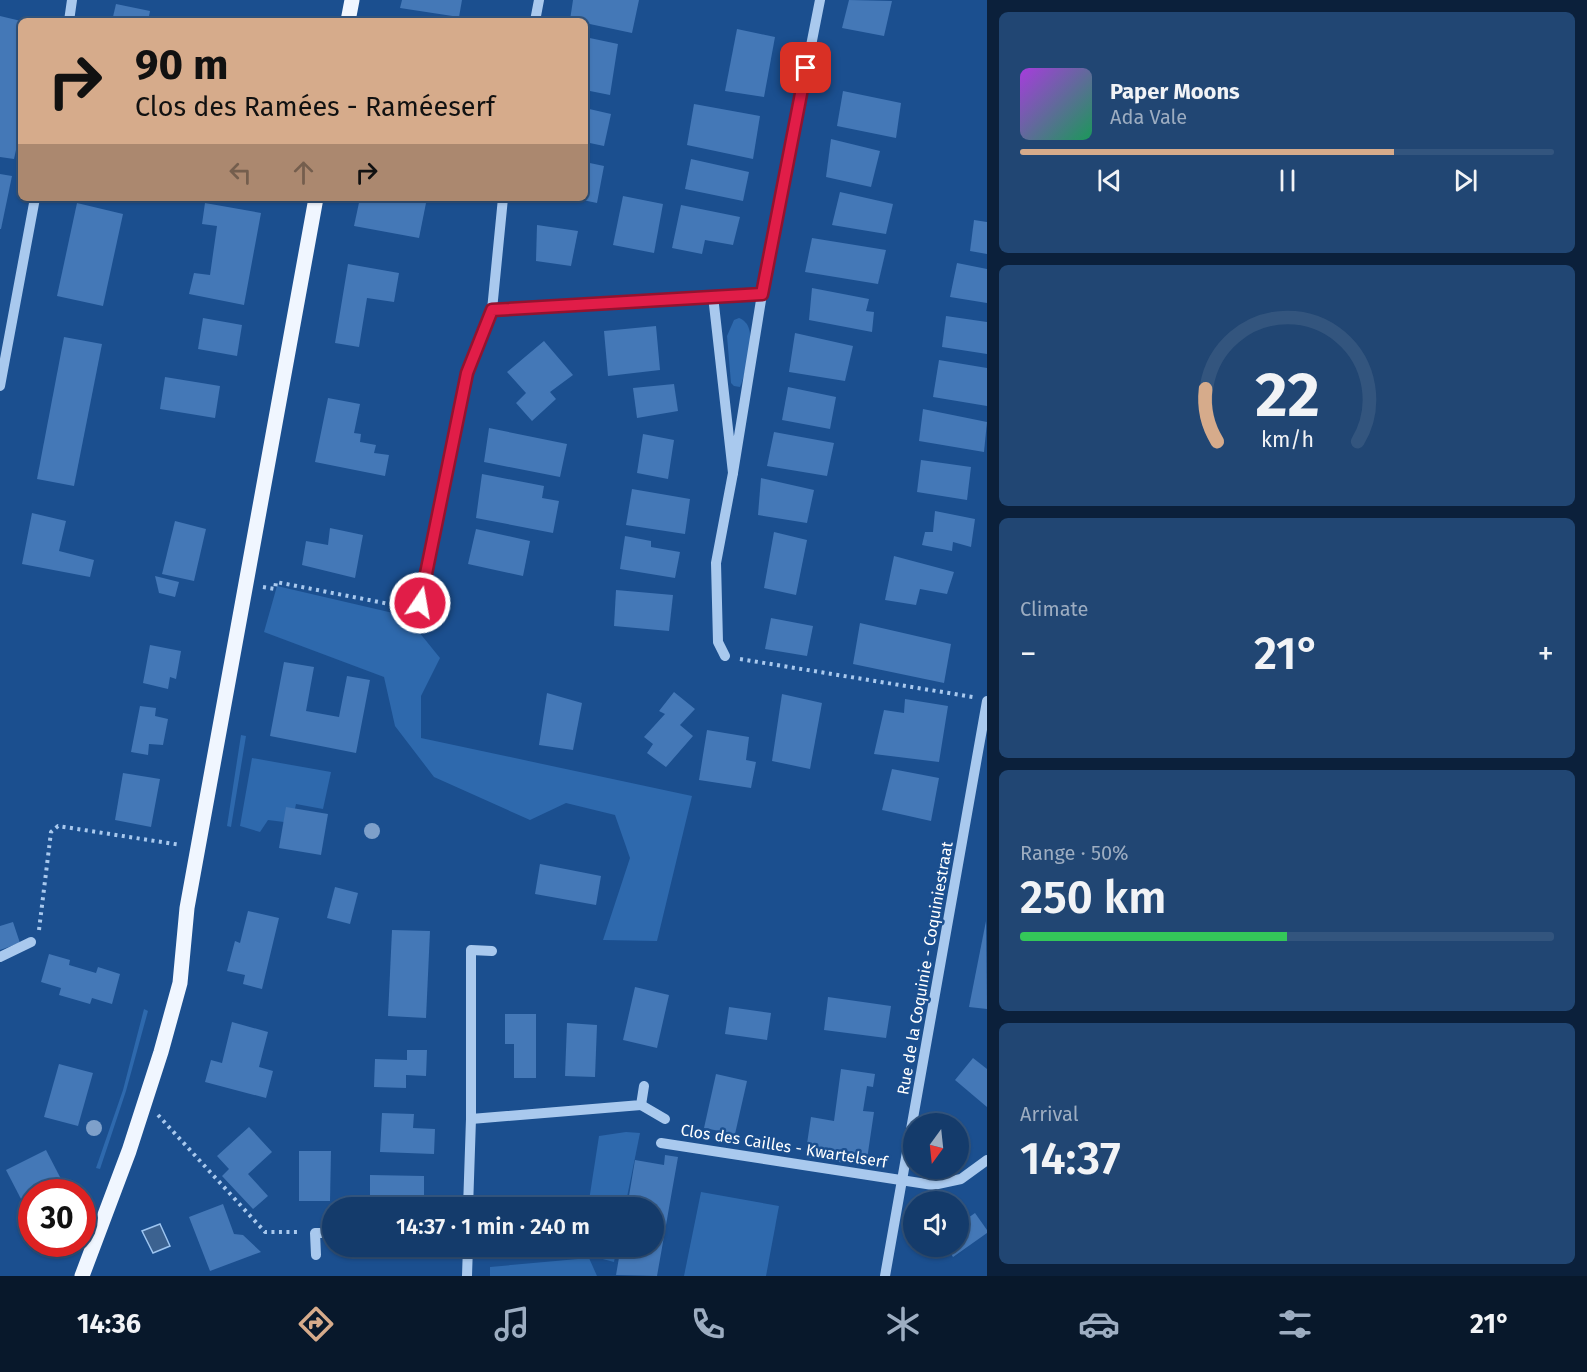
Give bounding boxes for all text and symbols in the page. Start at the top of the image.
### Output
text: 90 m [135,40,229,90]
icon: right [36,42,114,120]
pin [780,42,831,93]
icon: arrive [789,51,822,84]
text: Paper Moons [1110,78,1240,105]
text: Clos des Ramées - Raméeserf [135,91,495,123]
text: Ada Vale [1110,105,1187,129]
icon: left [224,156,257,189]
icon: ahead [287,156,320,189]
icon: right [350,156,383,189]
icon: previous [1093,164,1126,197]
icon: pause [1271,164,1304,197]
icon: next [1449,164,1482,197]
text: 22 [1255,358,1319,433]
text: km/h [1260,428,1314,454]
position arrow [388,571,452,635]
text: Climate [1020,597,1088,621]
text: 21° [1254,627,1320,681]
text: − [1020,634,1037,674]
text: + [1538,634,1554,674]
street label: Rue de la Coquinie - Coquiniestraat [893,840,957,1096]
text: Range · 50% [1020,841,1129,865]
text: 250 km [1020,871,1166,925]
text: Arrival [1020,1102,1079,1126]
north arrow [903,1113,969,1179]
map controls [903,1113,969,1257]
street label: Clos des Cailles - Kwartelserf [679,1120,890,1172]
text: 14:37 [1020,1132,1121,1186]
speed limit sign: 30 [18,1179,96,1257]
button: sound [903,1191,969,1257]
text: 14:37 · 1 min · 240 m [396,1213,590,1240]
icon: directions [295,1303,337,1345]
icon: music [491,1303,533,1345]
icon: phone [687,1303,729,1345]
icon: climate [882,1303,924,1345]
icon: car [1078,1303,1120,1345]
icon: filters [1274,1303,1316,1345]
text: 14:36 [77,1308,141,1340]
text: 21° [1470,1308,1510,1340]

